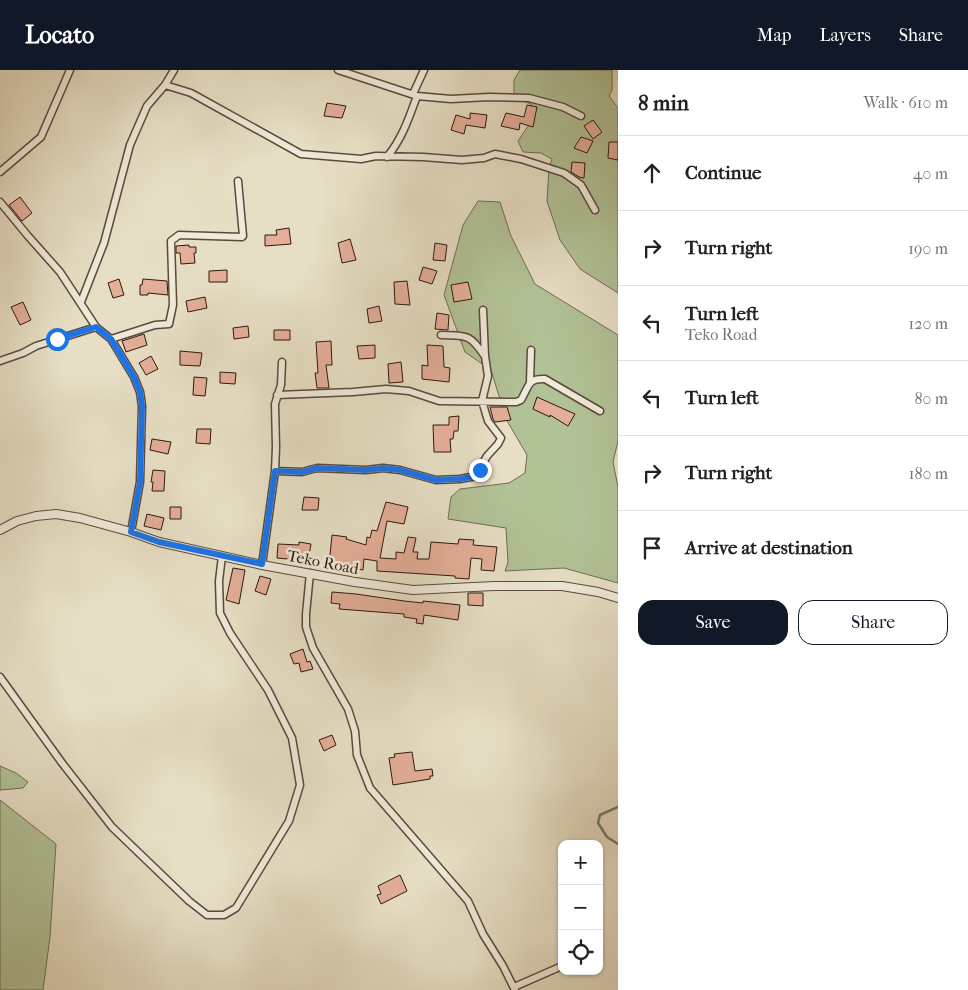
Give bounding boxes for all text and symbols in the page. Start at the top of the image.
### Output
text: Locato [25,21,94,49]
text: Map [757,25,791,46]
text: Layers [819,25,871,46]
text: Share [899,25,943,46]
text: 8 min [638,91,689,115]
text: Walk · 610 m [863,93,948,112]
icon: ahead [638,159,666,187]
text: Continue [685,162,761,184]
text: 40 m [913,164,948,183]
icon: right [638,234,666,262]
text: Turn right [685,237,772,259]
text: 190 m [908,239,948,258]
text: Turn left [685,303,759,325]
icon: left [638,309,666,337]
text: 120 m [909,314,948,333]
text: Teko Road [685,325,757,344]
route start [46,328,69,351]
icon: left [638,384,666,412]
text: Turn left [685,387,759,409]
text: 80 m [914,389,948,408]
route end [469,459,492,482]
icon: right [638,459,666,487]
text: Turn right [685,462,772,484]
text: 180 m [909,464,948,483]
icon: arrive [638,534,666,562]
text: Arrive at destination [685,537,853,559]
street label: Teko Road [286,546,361,578]
button: Save [638,600,788,645]
button: Share [798,600,948,645]
map controls [558,840,603,975]
button: + [558,840,603,885]
button: − [558,885,603,930]
button: locate [558,930,603,975]

